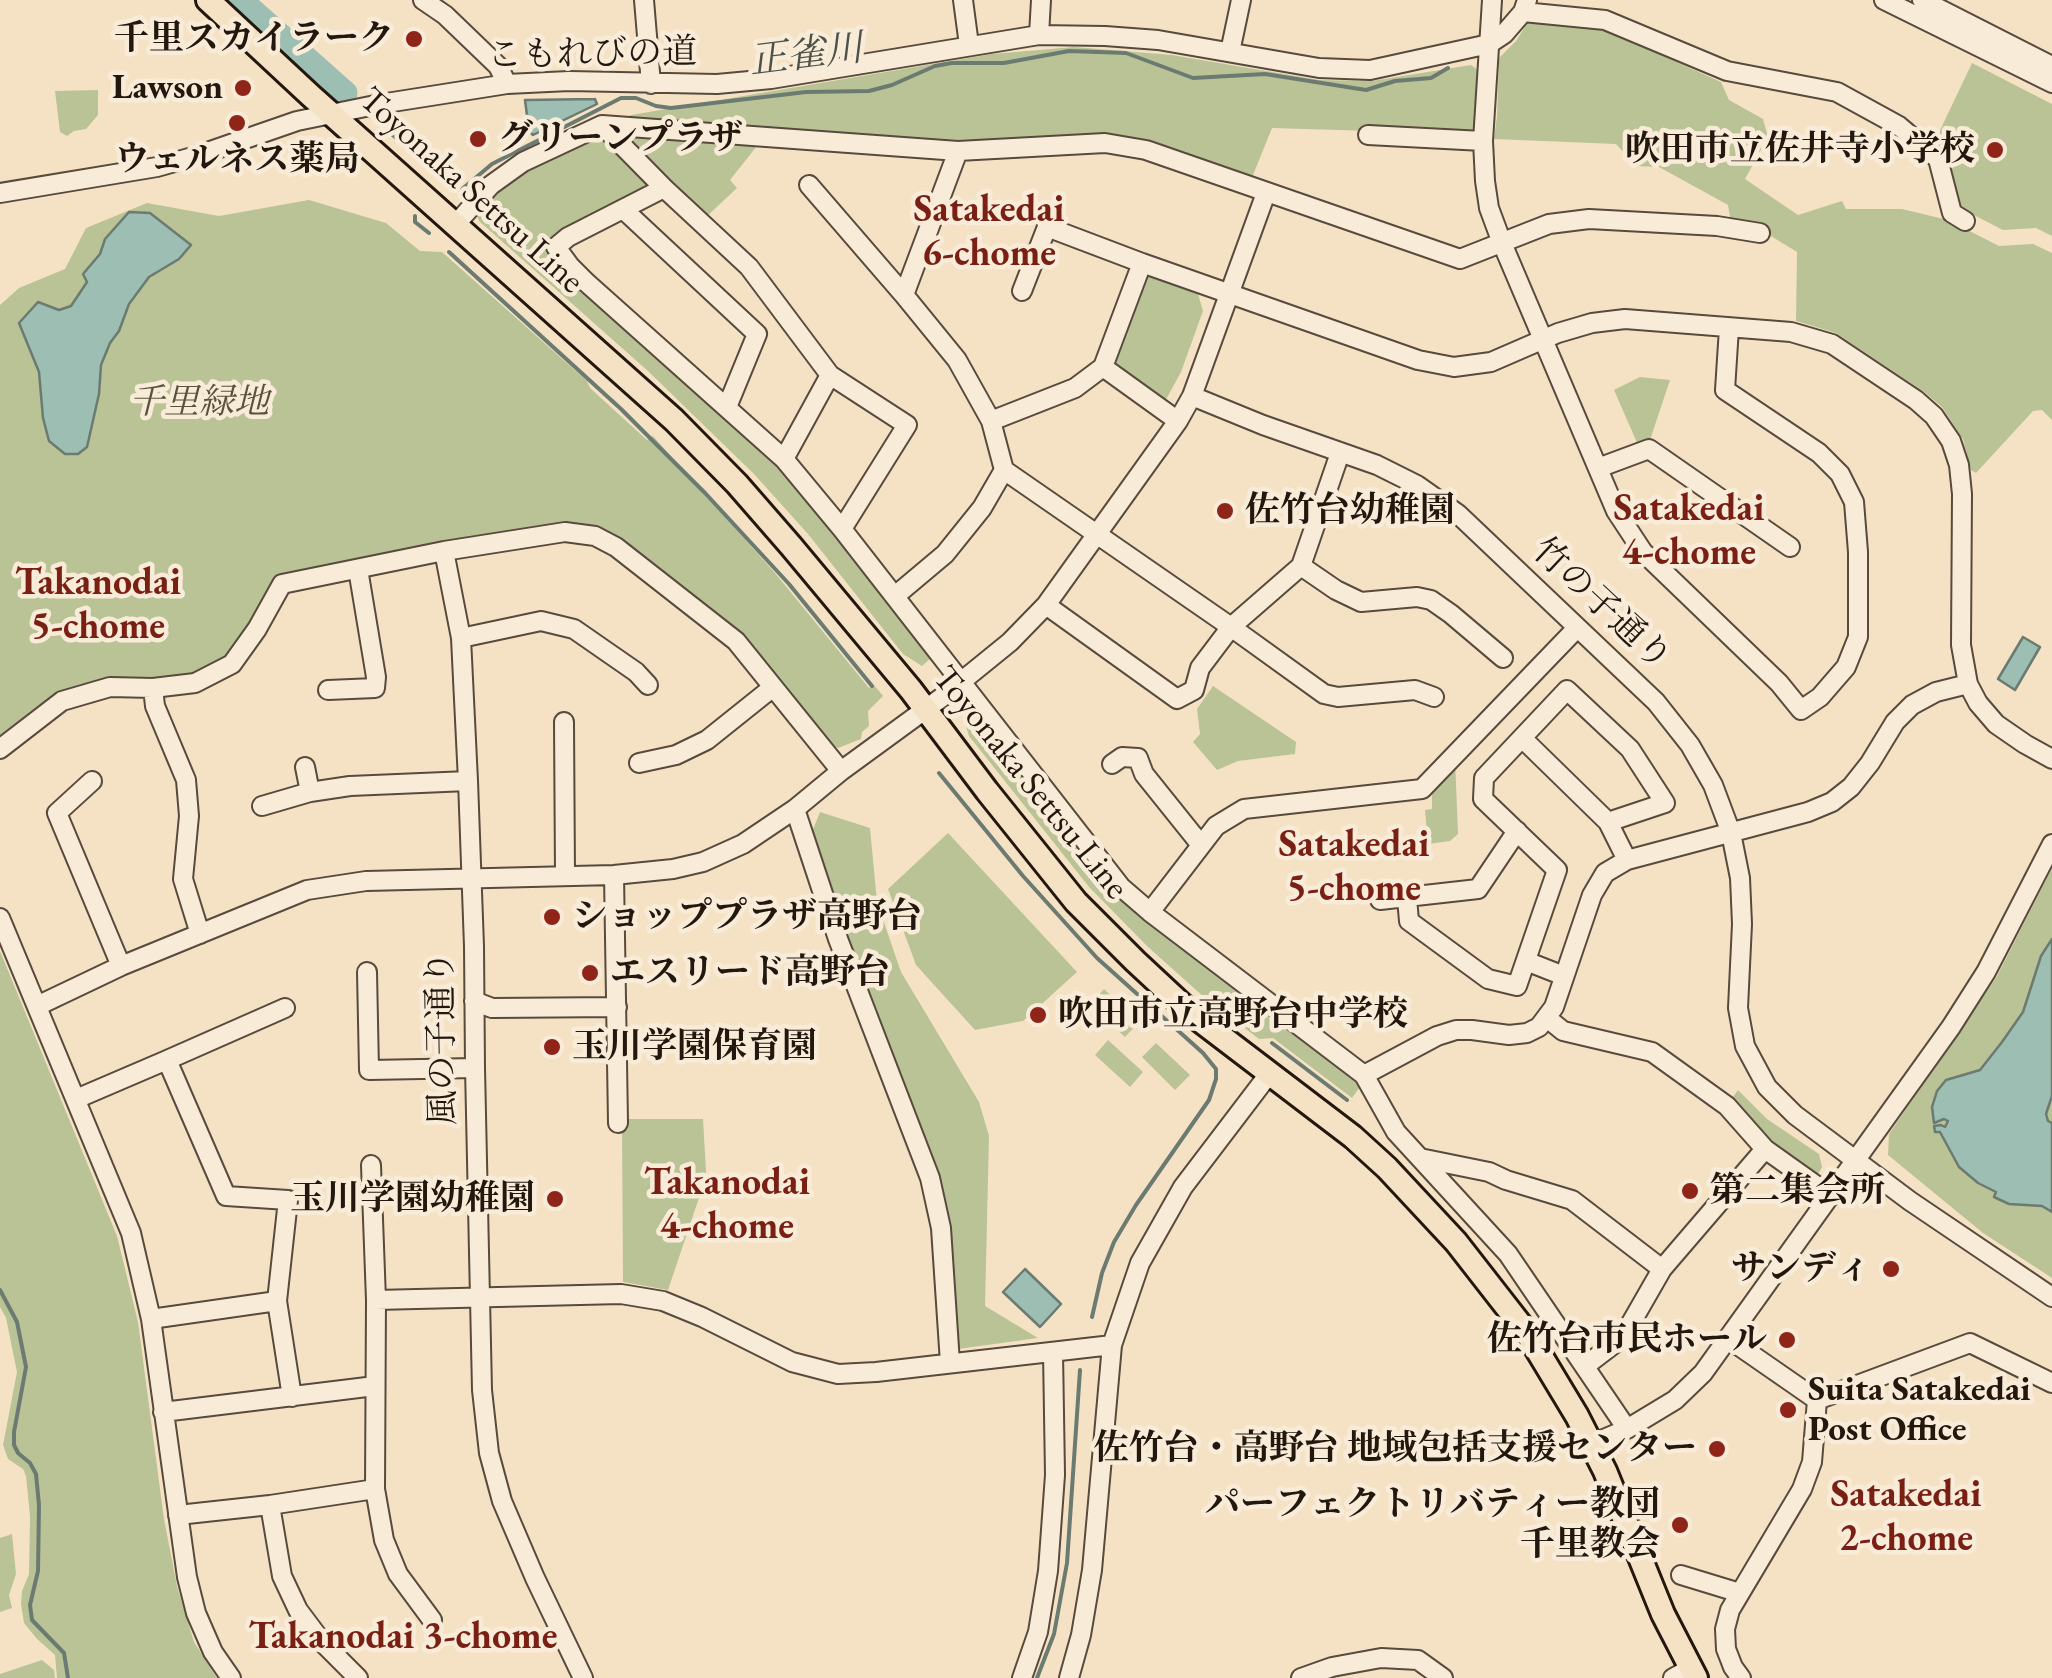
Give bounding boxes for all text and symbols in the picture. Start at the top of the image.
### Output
place label: 千里スカイラーク [114,18,394,60]
water label: 正雀川 [747,26,865,86]
marker: 千里スカイラーク [403,28,425,50]
street label: こもれびの道 [487,32,697,78]
place label: Lawson [112,67,223,109]
marker: Lawson [232,77,254,99]
street label: Toyonaka Settsu Line [350,79,592,303]
marker: ウェルネス薬局 [226,112,248,134]
place label: グリーンプラザ [498,118,743,160]
marker: グリーンプラザ [467,128,489,150]
place label: 吹田市立佐井寺小学校 [1625,129,1975,171]
place label: ウェルネス薬局 [115,139,359,181]
marker: 吹田市立佐井寺小学校 [1984,139,2006,161]
district label: Satakedai 6-chome [914,188,1064,278]
park label: 千里緑地 [129,382,269,424]
district label: Satakedai 4-chome [1614,487,1764,576]
place label: 佐竹台幼稚園 [1245,490,1455,532]
marker: 佐竹台幼稚園 [1214,500,1236,522]
street label: 竹の子通り [1523,530,1679,680]
district label: Takanodai 5-chome [15,561,181,650]
street label: Toyonaka Settsu Line [923,658,1137,908]
district label: Satakedai 5-chome [1279,823,1429,912]
place label: ショッププラザ高野台 [572,896,922,938]
marker: ショッププラザ高野台 [541,906,563,928]
street label: 風の子通り [420,950,466,1126]
place label: エスリード高野台 [610,952,890,994]
marker: エスリード高野台 [579,962,601,984]
place label: 吹田市立高野台中学校 [1058,994,1408,1036]
marker: 吹田市立高野台中学校 [1027,1004,1049,1026]
place label: 玉川学園保育園 [572,1026,817,1068]
marker: 玉川学園保育園 [541,1036,563,1058]
district label: Takanodai 4-chome [644,1161,810,1250]
place label: 第二集会所 [1710,1170,1885,1212]
place label: 玉川学園幼稚園 [290,1178,535,1220]
marker: 第二集会所 [1679,1180,1701,1202]
marker: 玉川学園幼稚園 [544,1188,566,1210]
place label: サンディ [1731,1248,1871,1290]
marker: サンディ [1880,1258,1902,1280]
place label: 佐竹台市民ホール [1487,1319,1767,1361]
marker: 佐竹台市民ホール [1776,1329,1798,1351]
place label: Suita Satakedai Post Office [1808,1369,2031,1451]
marker: Suita Satakedai Post Office [1777,1399,1799,1421]
place label: 佐竹台・高野台 地域包括支援センター [1094,1428,1697,1470]
marker: 佐竹台・高野台 地域包括支援センター [1706,1438,1728,1460]
district label: Satakedai 2-chome [1831,1473,1981,1562]
place label: パーフェクトリバティー教団 千里教会 [1205,1484,1660,1566]
marker: パーフェクトリバティー教団 千里教会 [1669,1514,1691,1536]
district label: Takanodai 3-chome [248,1615,558,1661]

